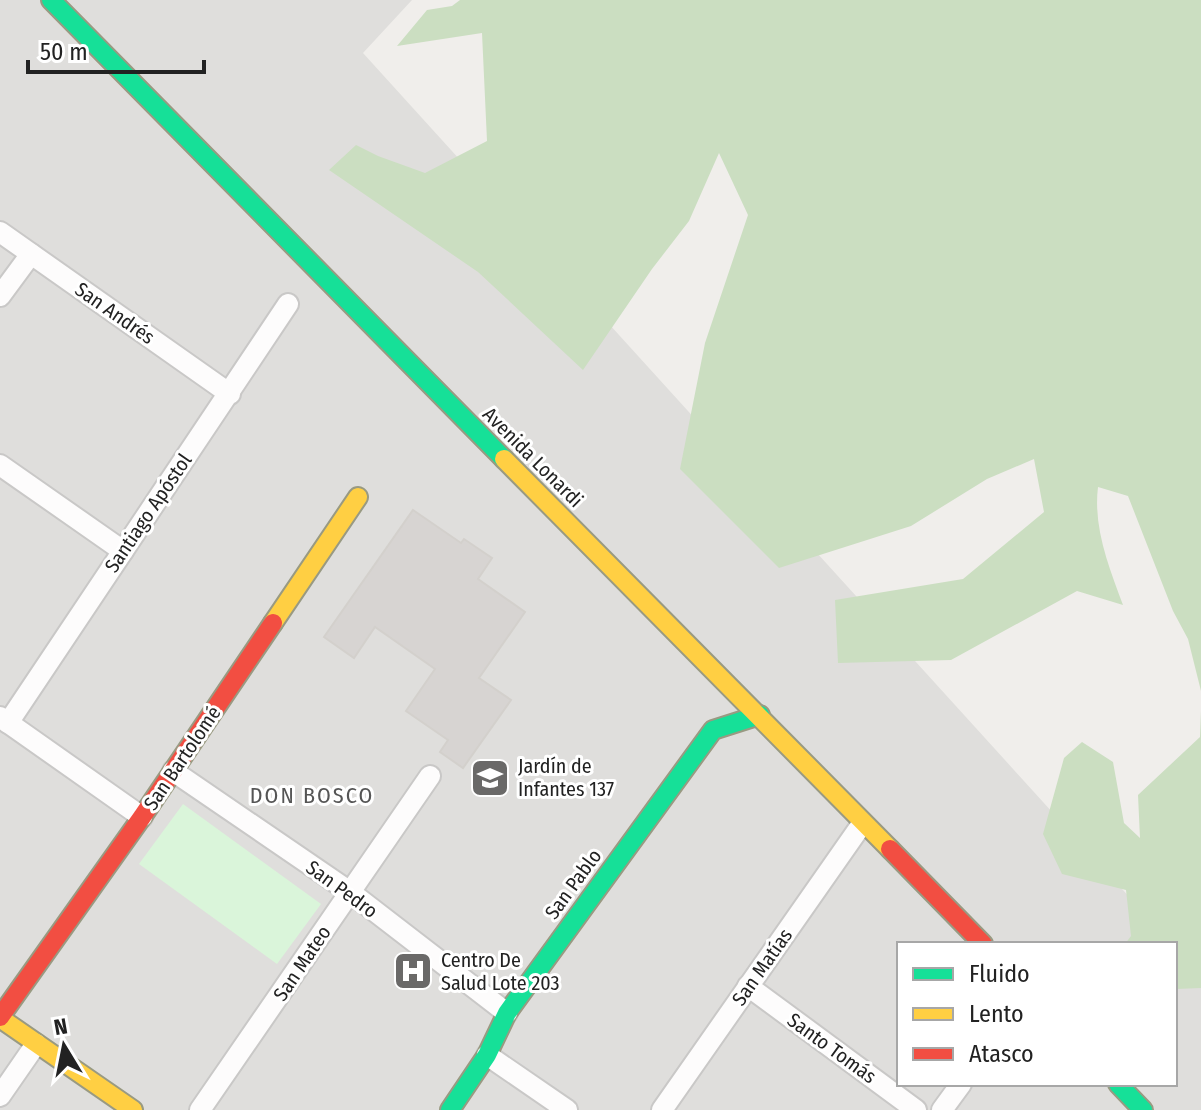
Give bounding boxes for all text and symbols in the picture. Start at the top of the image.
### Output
scale bar [28,24,204,74]
text: 50 m [40,38,88,66]
street label: San Andrés [71,277,159,349]
street label: Avenida Lonardi [478,402,588,512]
street label: Santiago Apóstol [99,449,197,577]
street label: San Bartolomé [138,701,226,815]
place label: Jardín de Infantes 137 [518,754,614,801]
school or university icon: Jardín de Infantes 137 [469,757,511,799]
district label: DON BOSCO [250,782,374,809]
street label: San Pablo [540,844,606,924]
street label: San Pedro [302,855,382,923]
street label: San Mateo [268,921,336,1005]
street label: San Matías [727,924,797,1010]
legend [897,942,1177,1086]
place label: Centro De Salud Lote 203 [441,948,560,995]
hospital icon: Centro De Salud Lote 203 [392,950,434,992]
text: Fluido [969,960,1030,988]
text: Lento [969,1000,1024,1028]
north arrow [24,1006,104,1086]
street label: Santo Tomás [783,1008,881,1088]
text: N [52,1012,69,1041]
text: Atasco [969,1040,1034,1068]

